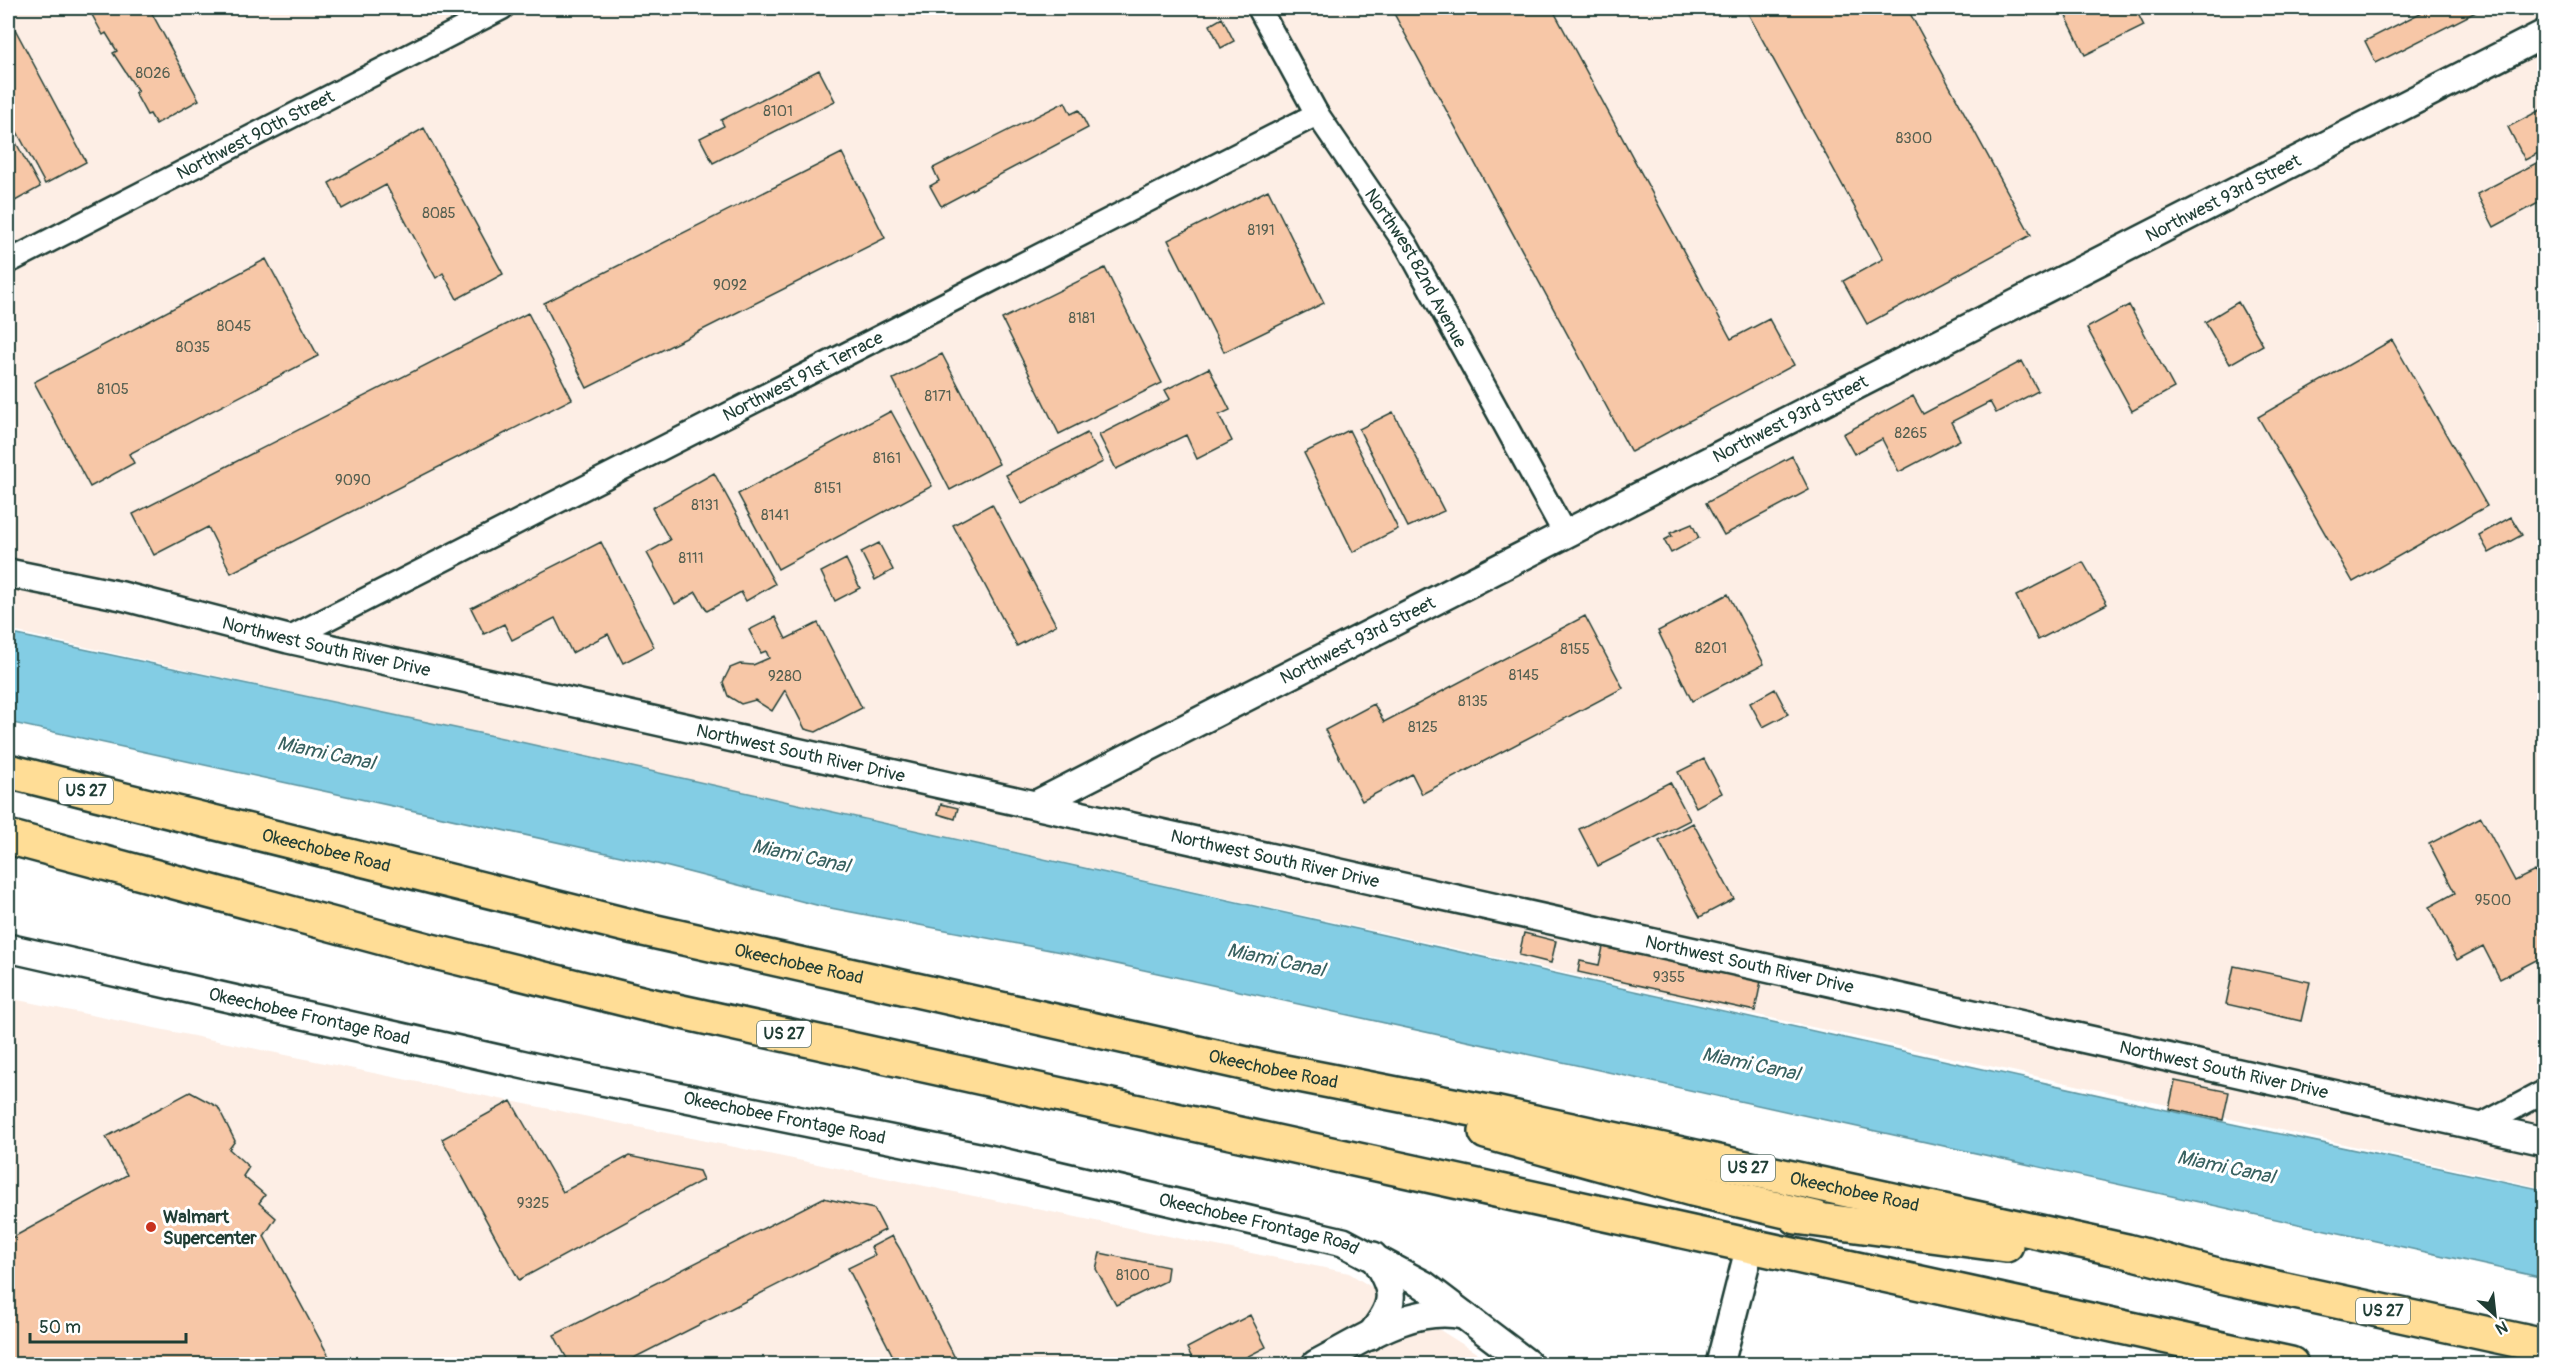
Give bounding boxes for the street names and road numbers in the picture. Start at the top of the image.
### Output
street label: Northwest 90th Street [172,84,339,185]
street label: Northwest 93rd Street [2142,148,2305,247]
street label: Northwest 82nd Avenue [1360,184,1472,352]
street label: Northwest 91st Terrace [719,326,887,427]
street label: Northwest 93rd Street [1709,370,1872,468]
street label: Northwest 93rd Street [1276,591,1440,689]
street label: Northwest South River Drive [220,611,433,682]
street label: Northwest South River Drive [694,719,907,787]
road number: US 27 [59,778,113,804]
street label: Okeechobee Road [260,823,393,877]
street label: Northwest South River Drive [1169,824,1382,893]
street label: Northwest South River Drive [1643,930,1856,999]
street label: Okeechobee Road [732,938,866,989]
street label: Okeechobee Frontage Road [207,982,412,1050]
road number: US 27 [757,1021,811,1047]
street label: Northwest South River Drive [2117,1035,2330,1104]
street label: Okeechobee Road [1206,1044,1340,1094]
street label: Okeechobee Frontage Road [681,1086,888,1150]
road number: US 27 [1721,1155,1775,1181]
street label: Okeechobee Road [1788,1166,1921,1217]
street label: Okeechobee Frontage Road [1156,1188,1363,1260]
road number: US 27 [2356,1298,2410,1324]

